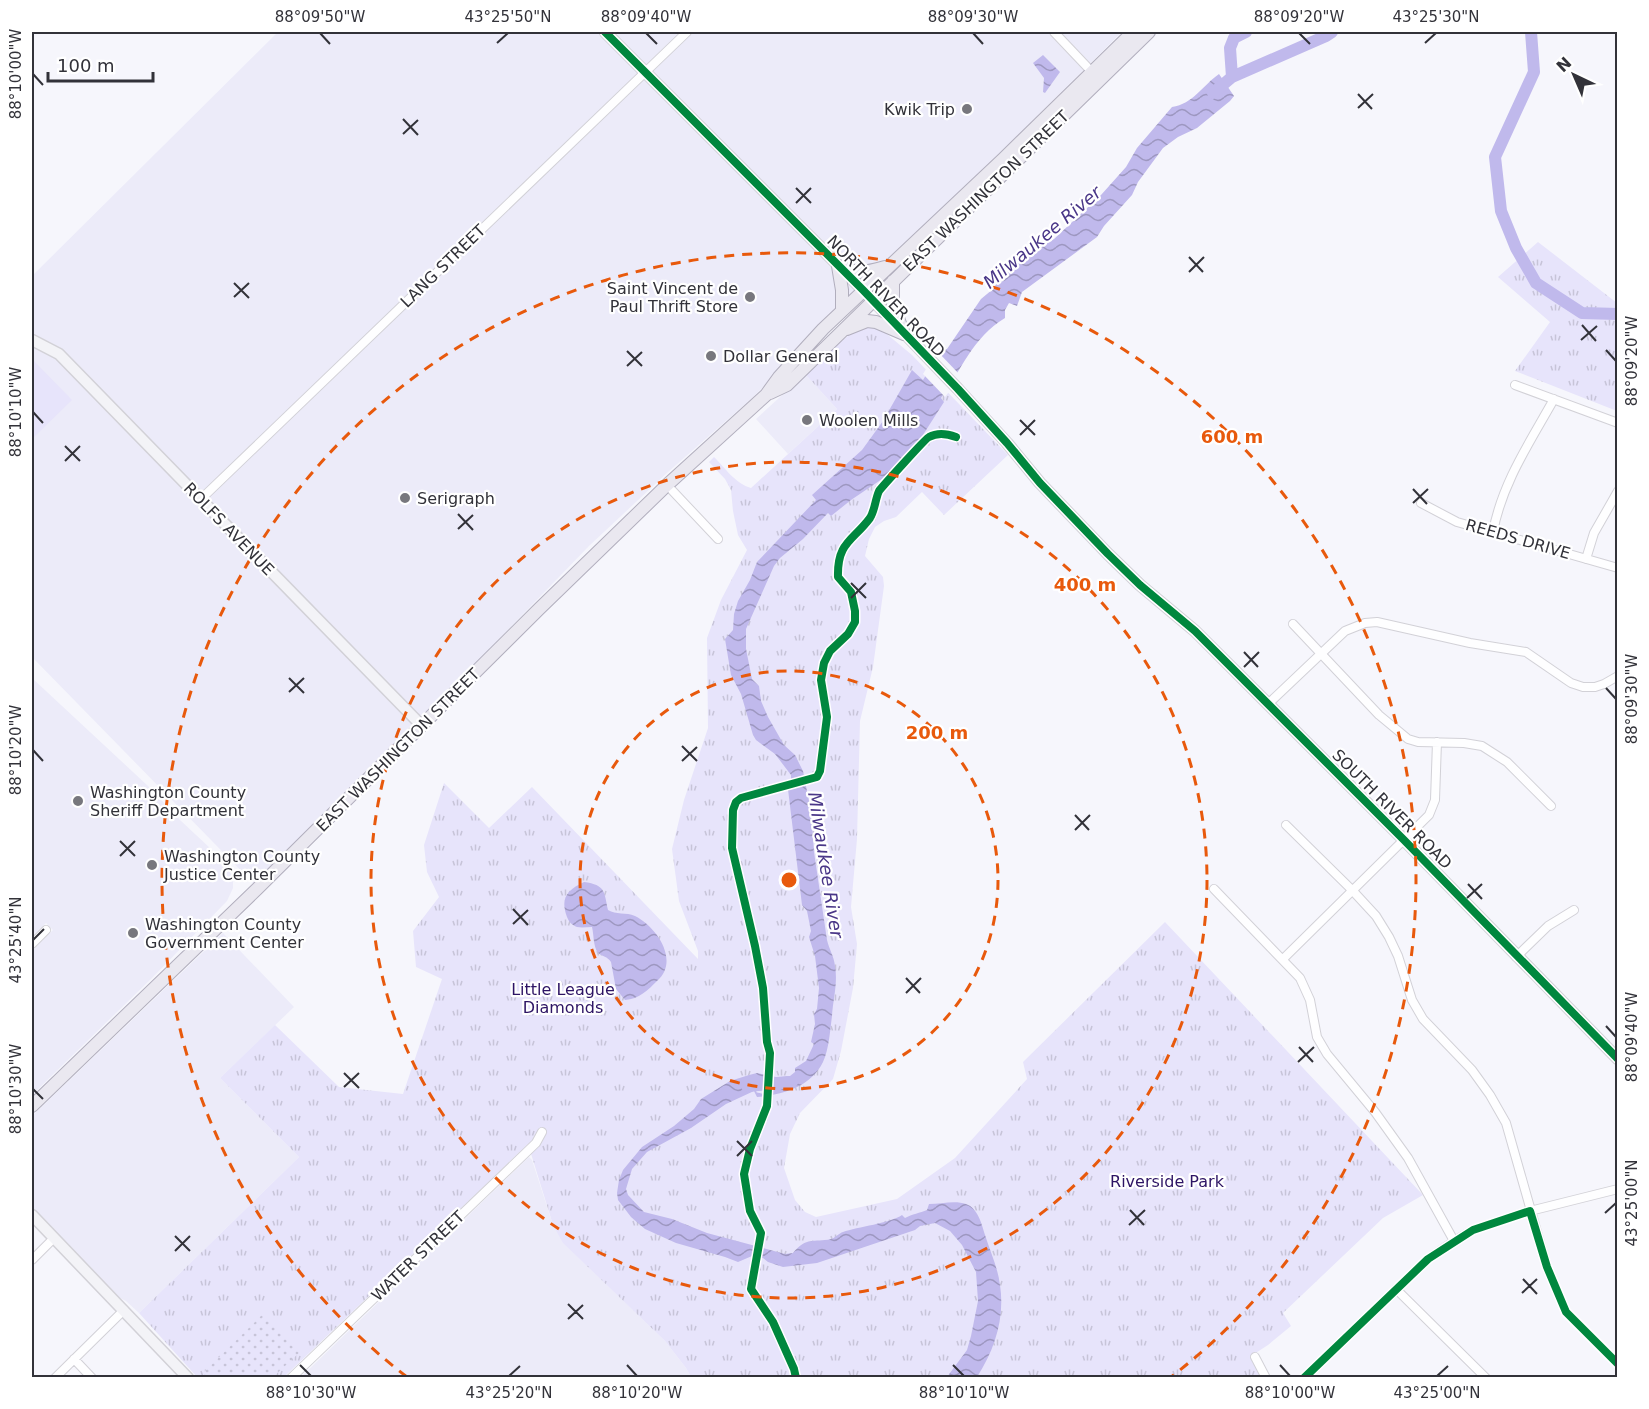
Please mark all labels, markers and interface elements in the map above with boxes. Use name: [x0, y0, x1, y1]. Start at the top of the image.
text: 88°09'50"W: [275, 8, 365, 26]
text: 43°25'50"N: [464, 8, 552, 26]
text: 88°09'40"W: [601, 8, 691, 26]
text: 88°09'30"W: [928, 8, 1018, 26]
text: 88°09'20"W: [1254, 8, 1344, 26]
text: 43°25'30"N: [1392, 8, 1480, 26]
text: 88°10'00"W: [7, 29, 25, 119]
scale bar: [48, 45, 153, 83]
north arrow: [1544, 45, 1604, 105]
text: N: [1553, 53, 1575, 76]
text: 100 m: [57, 55, 115, 76]
place label: Kwik Trip: [884, 100, 955, 119]
marker: Kwik Trip: [960, 102, 974, 116]
street label: EAST WASHINGTON STREET: [899, 107, 1073, 275]
water label: Milwaukee River: [979, 180, 1107, 292]
street label: LANG STREET: [397, 221, 490, 311]
street label: NORTH RIVER ROAD: [823, 231, 949, 361]
place label: Saint Vincent de Paul Thrift Store: [607, 279, 738, 316]
marker: Saint Vincent de Paul Thrift Store: [743, 290, 757, 304]
text: 88°09'20"W: [1623, 316, 1641, 406]
place label: Dollar General: [723, 347, 839, 366]
marker: Dollar General: [704, 349, 718, 363]
text: 88°10'10"W: [7, 367, 25, 457]
place label: Woolen Mills: [819, 411, 918, 430]
marker: Woolen Mills: [800, 413, 814, 427]
text: 600 m: [1201, 426, 1263, 447]
street label: ROLFS AVENUE: [180, 479, 278, 579]
place label: Serigraph: [417, 489, 495, 508]
marker: Serigraph: [398, 491, 412, 505]
street label: REEDS DRIVE: [1463, 515, 1573, 563]
text: 400 m: [1054, 574, 1116, 595]
text: 88°09'30"W: [1623, 654, 1641, 744]
street label: EAST WASHINGTON STREET: [312, 664, 484, 836]
text: 88°10'20"W: [7, 705, 25, 795]
text: 200 m: [906, 722, 968, 743]
street label: SOUTH RIVER ROAD: [1328, 745, 1456, 873]
place label: Washington County Sheriff Department: [90, 783, 246, 820]
water label: Milwaukee River: [804, 790, 848, 941]
marker: Washington County Sheriff Department: [71, 794, 85, 808]
place label: Washington County Justice Center: [163, 847, 320, 884]
marker: Washington County Justice Center: [145, 858, 159, 872]
centre of rings: [779, 870, 799, 890]
text: 43°25'40"N: [7, 896, 25, 984]
place label: Washington County Government Center: [145, 915, 304, 952]
marker: Washington County Government Center: [126, 926, 140, 940]
park label: Little League Diamonds: [511, 980, 615, 1017]
text: 88°09'40"W: [1623, 992, 1641, 1082]
text: 88°10'30"W: [7, 1044, 25, 1134]
text: 43°25'00"N: [1623, 1159, 1641, 1247]
park label: Riverside Park: [1110, 1172, 1225, 1191]
street label: WATER STREET: [368, 1207, 469, 1305]
text: 88°10'30"W: [266, 1384, 356, 1402]
text: 43°25'20"N: [465, 1384, 553, 1402]
text: 88°10'20"W: [592, 1384, 682, 1402]
text: 88°10'10"W: [919, 1384, 1009, 1402]
text: 88°10'00"W: [1245, 1384, 1335, 1402]
text: 43°25'00"N: [1393, 1384, 1481, 1402]

